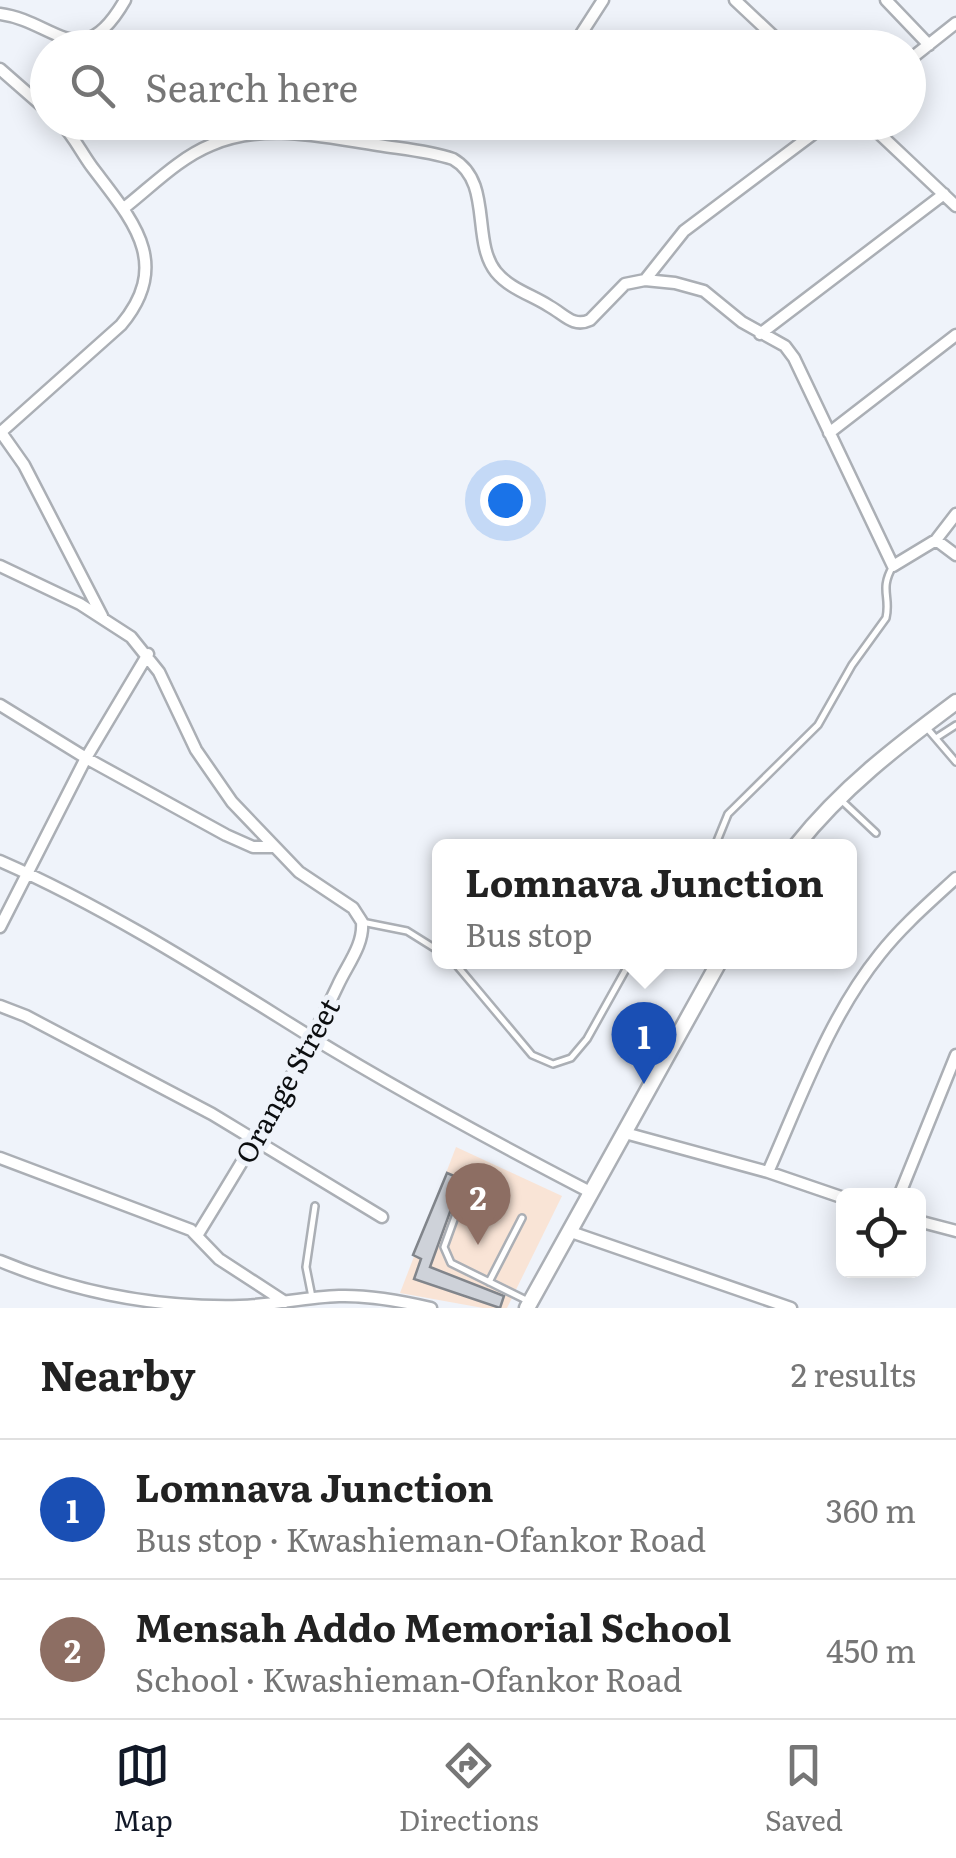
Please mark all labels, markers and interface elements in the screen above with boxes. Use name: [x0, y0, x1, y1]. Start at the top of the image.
search box: [30, 30, 926, 140]
text: Search here: [145, 57, 358, 114]
icon: search: [65, 58, 120, 113]
your location: [480, 475, 531, 526]
popup: [432, 839, 857, 969]
text: Lomnava Junction: [465, 852, 824, 909]
text: Bus stop: [465, 909, 592, 957]
street label: Orange Street: [223, 989, 349, 1170]
pin: 1: [612, 1002, 676, 1084]
pin: 2: [446, 1162, 510, 1245]
map controls: [836, 1188, 926, 1278]
button: locate: [836, 1188, 926, 1278]
text: Nearby: [40, 1342, 196, 1404]
text: 2 results: [791, 1349, 916, 1397]
text: Lomnava Junction: [135, 1457, 494, 1514]
text: 1: [66, 1485, 79, 1533]
text: 360 m: [826, 1485, 916, 1533]
text: Bus stop · Kwashieman-Ofankor Road: [135, 1514, 706, 1562]
text: Mensah Addo Memorial School: [135, 1597, 732, 1654]
text: 2: [64, 1625, 81, 1673]
text: 450 m: [826, 1625, 916, 1673]
text: School · Kwashieman-Ofankor Road: [135, 1654, 682, 1702]
tab: Map: [113, 1738, 173, 1840]
tab: Directions: [399, 1738, 539, 1840]
tab: Saved: [765, 1738, 843, 1840]

